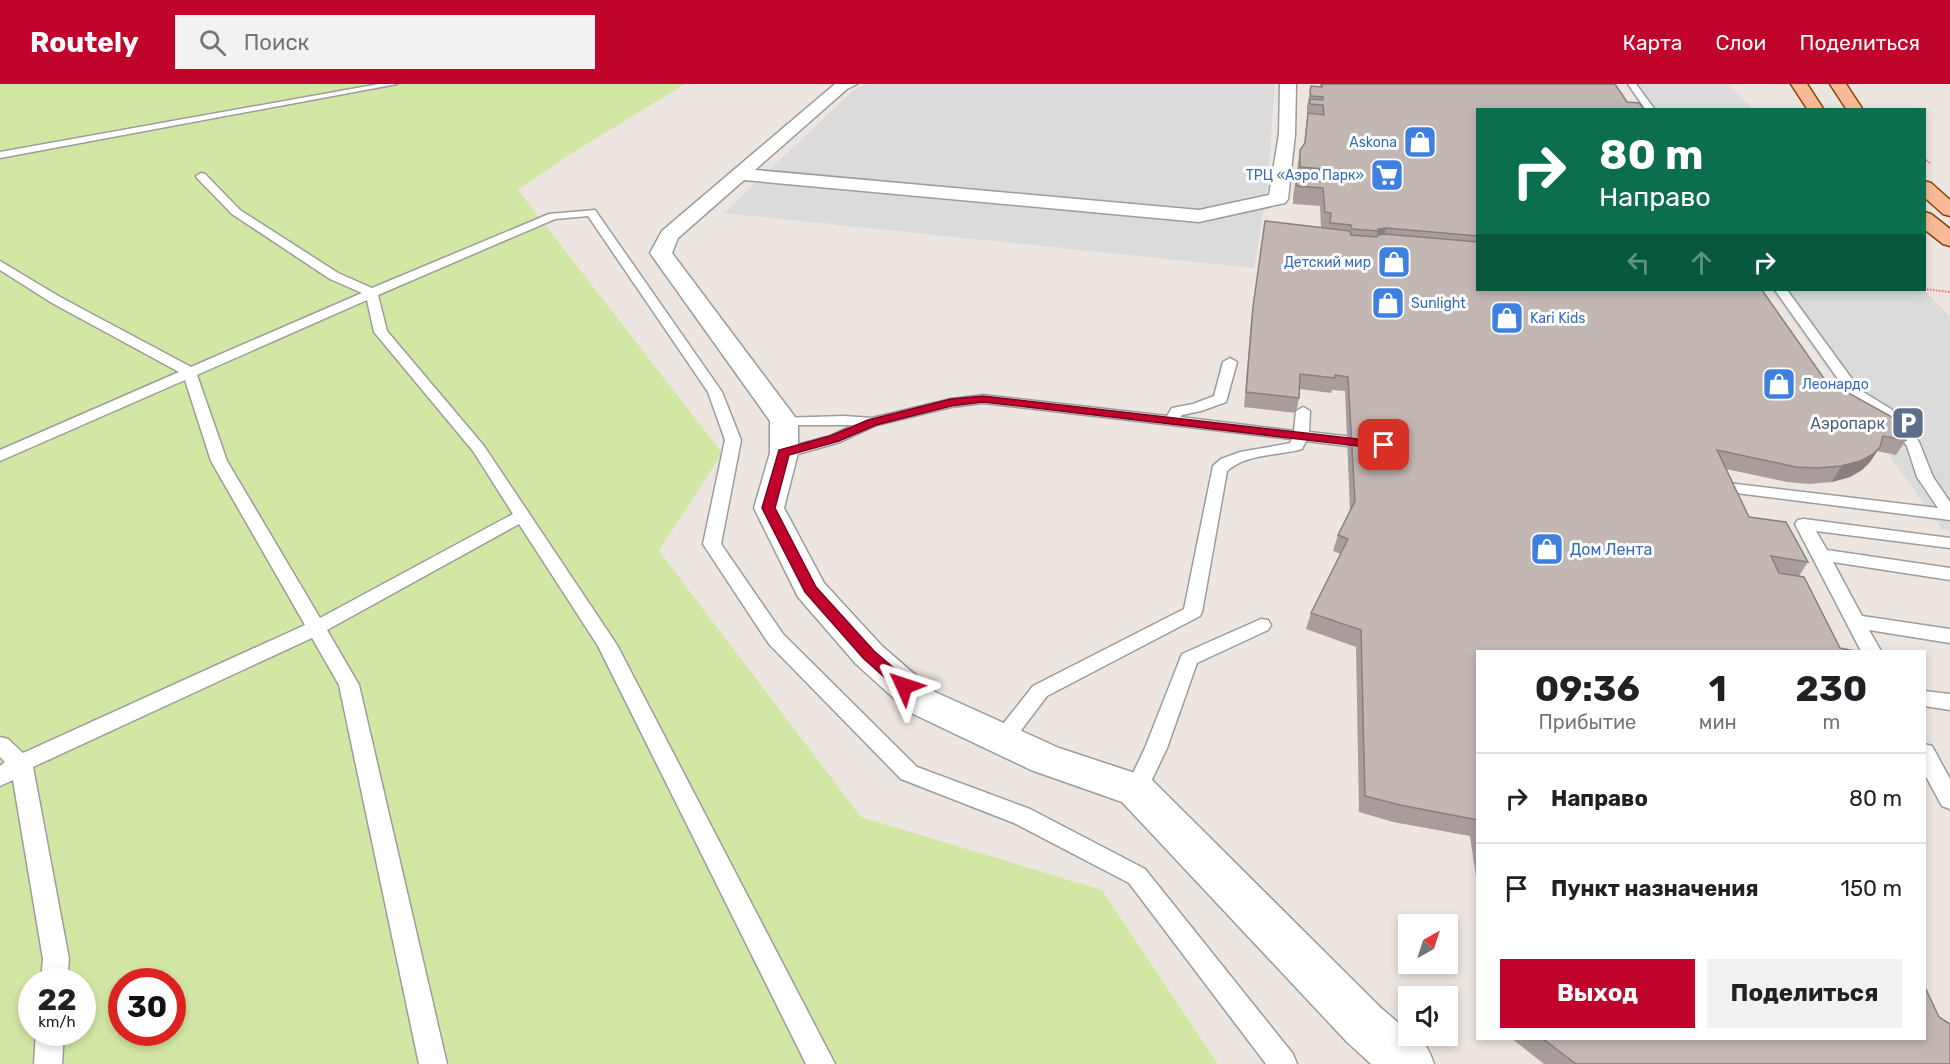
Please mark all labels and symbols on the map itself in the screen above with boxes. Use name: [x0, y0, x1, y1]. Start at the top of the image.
shop icon: Askona: [1402, 124, 1438, 160]
place label: Askona: [1349, 134, 1397, 151]
supermarket icon: ТРЦ «Аэро Парк»: [1369, 157, 1405, 193]
place label: ТРЦ «Аэро Парк»: [1246, 167, 1364, 184]
shop icon: Детский мир: [1376, 244, 1412, 280]
place label: Детский мир: [1284, 254, 1371, 271]
shop icon: Sunlight: [1370, 285, 1406, 321]
place label: Sunlight: [1411, 295, 1466, 312]
shop icon: Kari Kids: [1489, 300, 1525, 336]
place label: Kari Kids: [1530, 310, 1585, 327]
shop icon: Леонардо: [1761, 366, 1797, 402]
place label: Леонардо: [1802, 376, 1869, 393]
parking icon: Аэропарк: [1890, 405, 1926, 441]
place label: Аэропарк: [1810, 414, 1885, 433]
pin: [1358, 419, 1409, 470]
shop icon: Дом Лента: [1529, 531, 1565, 567]
place label: Дом Лента: [1570, 540, 1652, 559]
position arrow: [872, 654, 936, 718]
north arrow: [1398, 914, 1458, 974]
speed limit sign: 30: [108, 968, 186, 1046]

